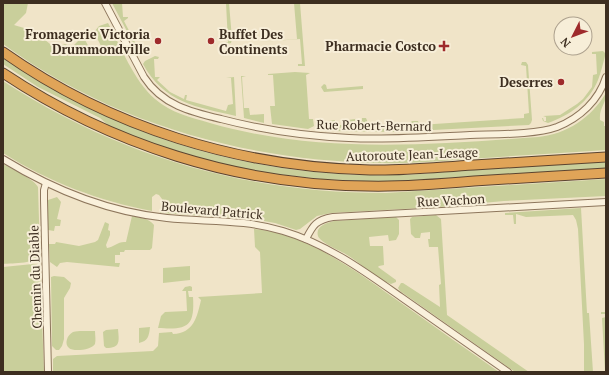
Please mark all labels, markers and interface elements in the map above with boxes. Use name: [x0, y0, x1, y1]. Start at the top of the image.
north arrow: [553, 16, 593, 56]
place label: Fromagerie Victoria Drummondville: [25, 25, 151, 58]
place label: Buffet Des Continents: [219, 25, 288, 58]
text: N: [557, 34, 574, 50]
marker: Fromagerie Victoria Drummondville: [153, 36, 163, 46]
marker: Buffet Des Continents: [206, 36, 216, 46]
place label: Pharmacie Costco: [325, 37, 436, 55]
marker: Pharmacie Costco: [439, 41, 449, 51]
place label: Deserres: [500, 73, 553, 91]
marker: Deserres: [556, 77, 566, 87]
street label: Rue Robert-Bernard: [316, 115, 432, 135]
street label: Autoroute Jean-Lesage: [345, 143, 479, 165]
street label: Rue Vachon: [417, 189, 486, 211]
street label: Boulevard Patrick: [160, 197, 264, 223]
street label: Chemin du Diable: [24, 225, 46, 329]

